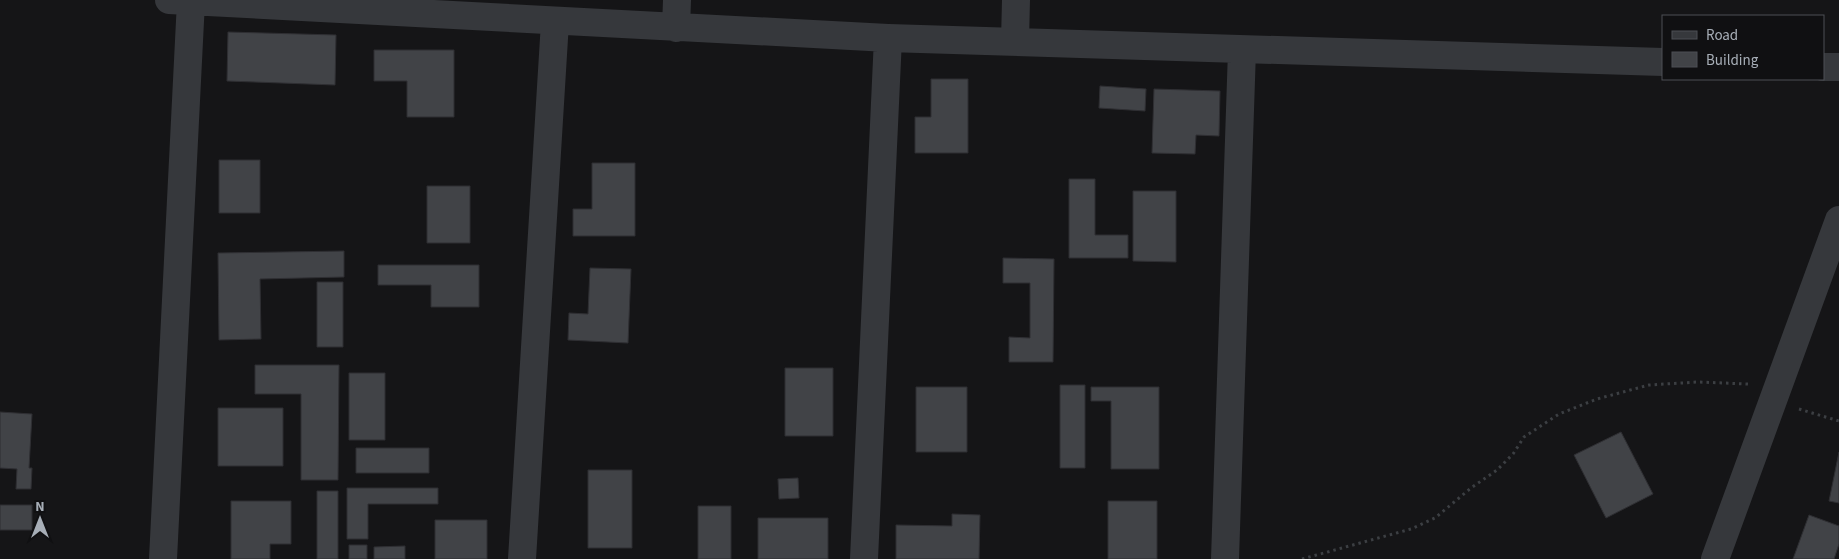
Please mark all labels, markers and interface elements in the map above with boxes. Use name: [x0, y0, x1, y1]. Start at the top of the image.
legend: [1662, 15, 1824, 80]
text: Road: [1706, 25, 1738, 46]
text: Building: [1706, 50, 1759, 71]
north arrow: [15, 494, 65, 544]
text: N: [35, 497, 45, 517]

